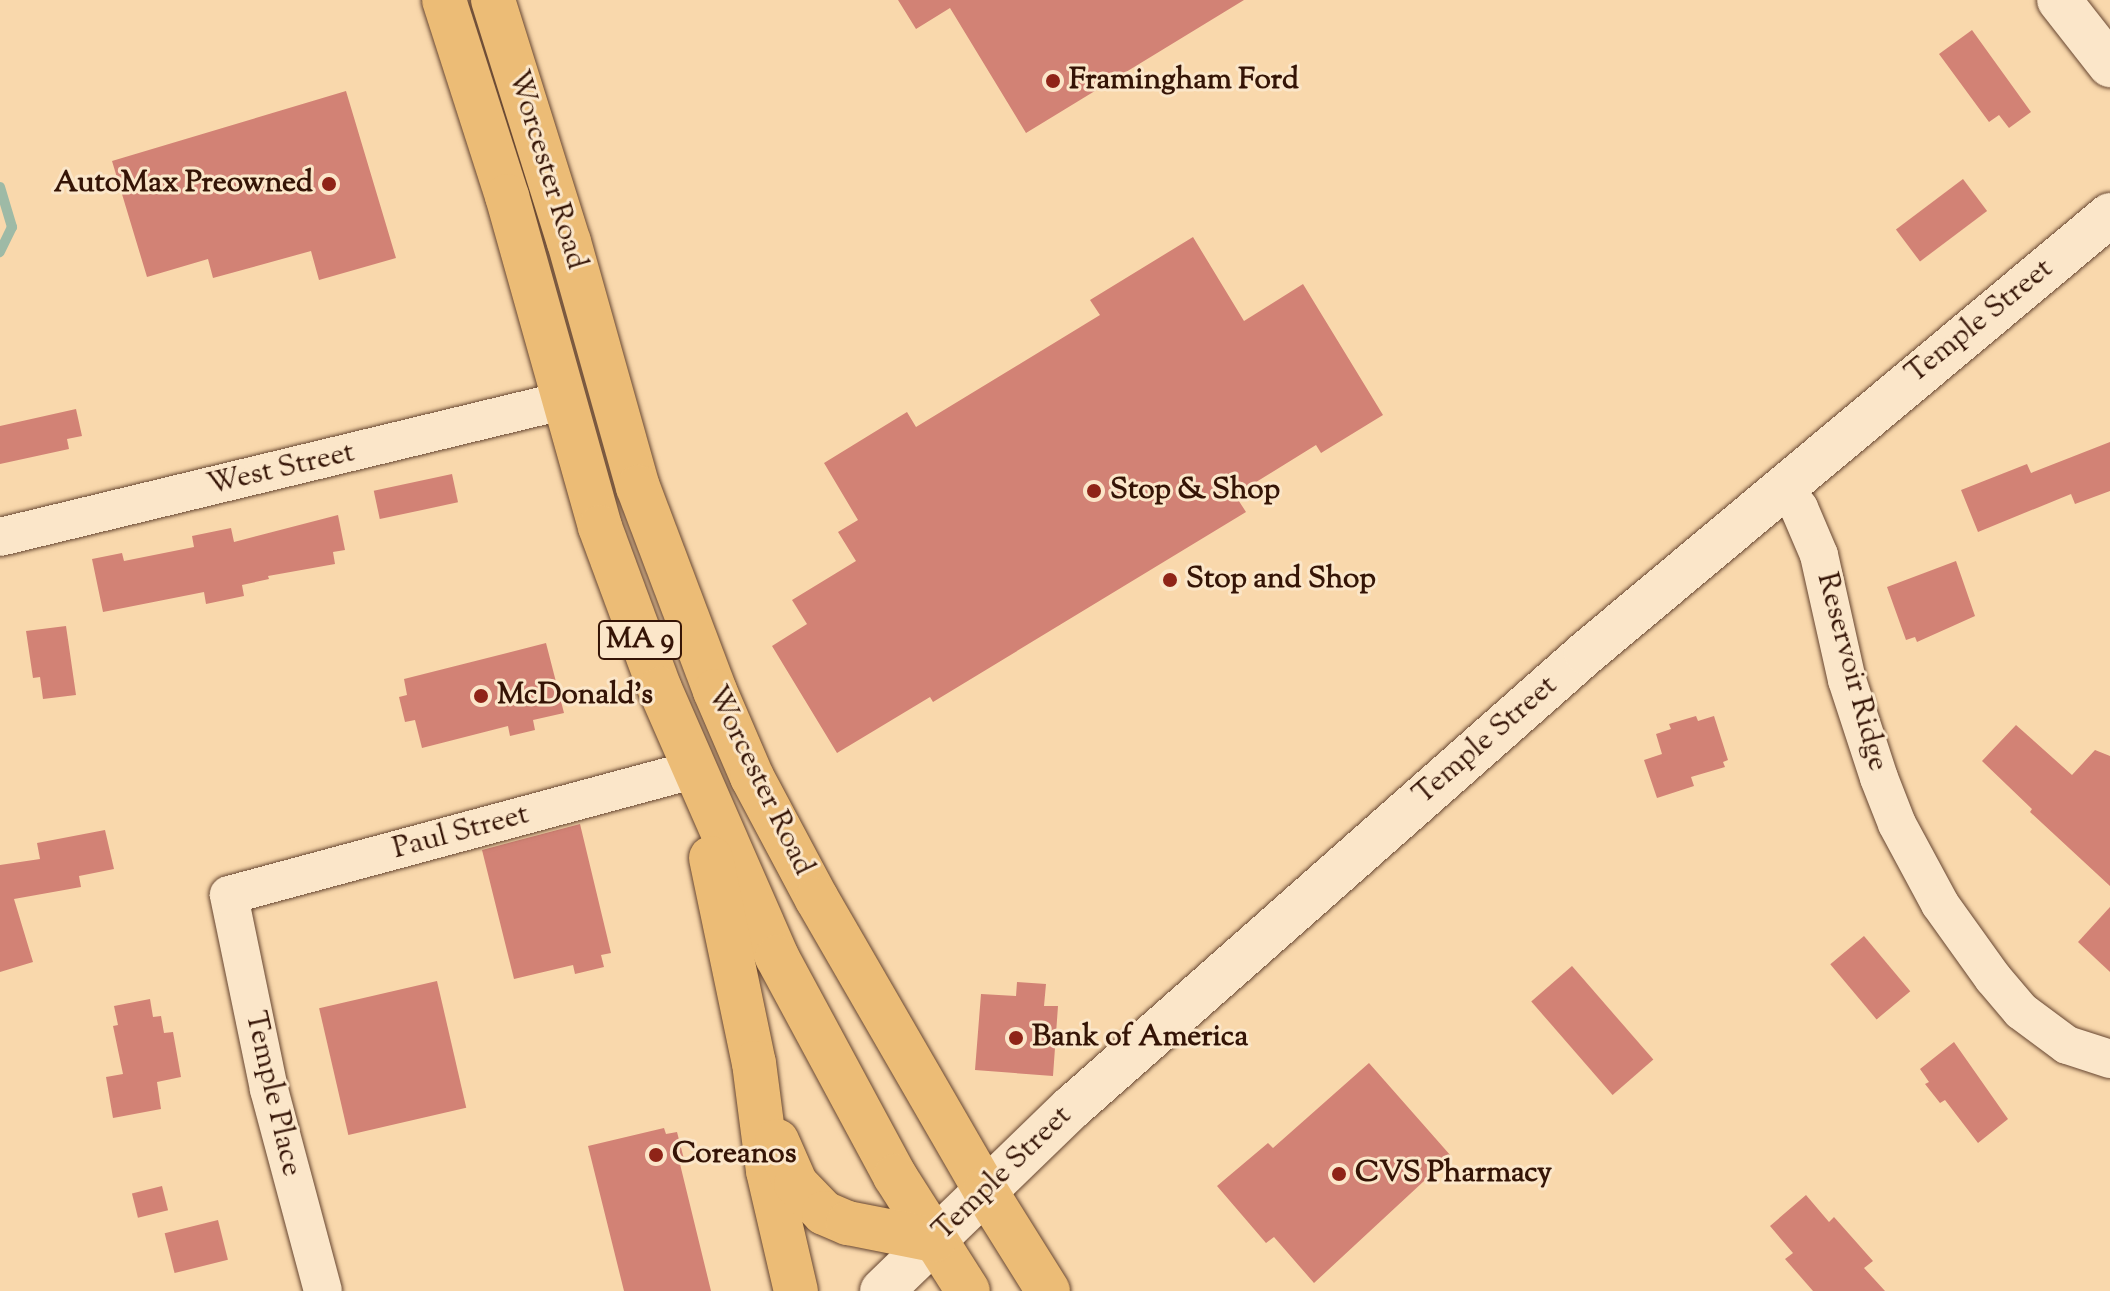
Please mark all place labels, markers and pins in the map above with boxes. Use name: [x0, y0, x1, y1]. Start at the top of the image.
place label: Framingham Ford: [1069, 63, 1299, 99]
marker: Framingham Ford: [1044, 72, 1062, 90]
place label: AutoMax Preowned: [54, 166, 313, 202]
marker: AutoMax Preowned: [320, 175, 338, 193]
place label: Stop & Shop: [1110, 473, 1280, 509]
marker: Stop & Shop: [1085, 482, 1103, 500]
place label: Stop and Shop: [1186, 562, 1376, 598]
marker: Stop and Shop: [1161, 571, 1179, 589]
place label: McDonald's: [497, 678, 653, 714]
marker: McDonald's: [472, 687, 490, 705]
place label: Bank of America: [1032, 1020, 1248, 1056]
marker: Bank of America: [1007, 1029, 1025, 1047]
place label: Coreanos: [672, 1137, 796, 1173]
marker: Coreanos: [647, 1146, 665, 1164]
place label: CVS Pharmacy: [1355, 1156, 1552, 1192]
marker: CVS Pharmacy: [1330, 1165, 1348, 1183]

